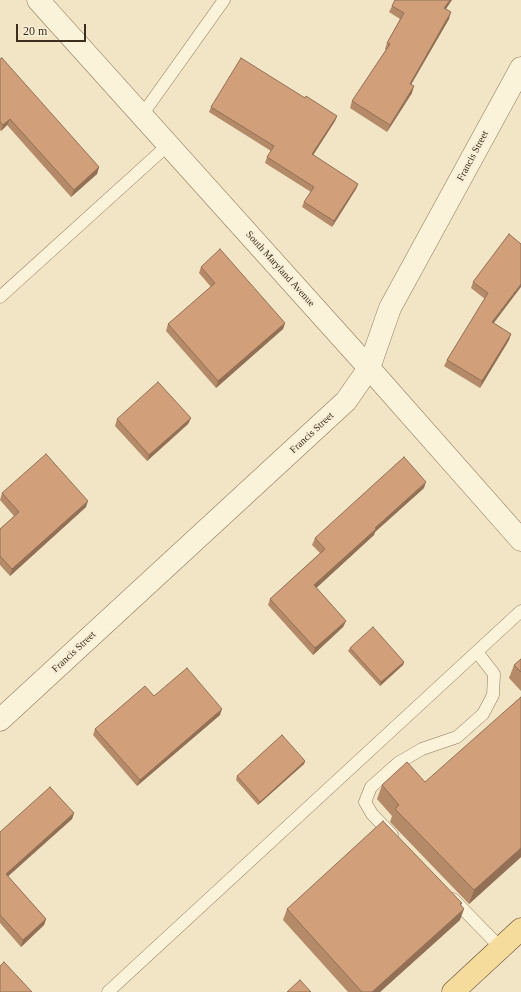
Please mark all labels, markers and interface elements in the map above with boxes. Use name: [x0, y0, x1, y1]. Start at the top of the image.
scale bar: [18, 16, 88, 42]
text: 20 m: [23, 24, 47, 38]
street label: Francis Street: [455, 129, 491, 183]
street label: South Maryland Avenue: [243, 229, 317, 309]
street label: Francis Street: [288, 410, 336, 456]
street label: Francis Street: [50, 629, 98, 675]

